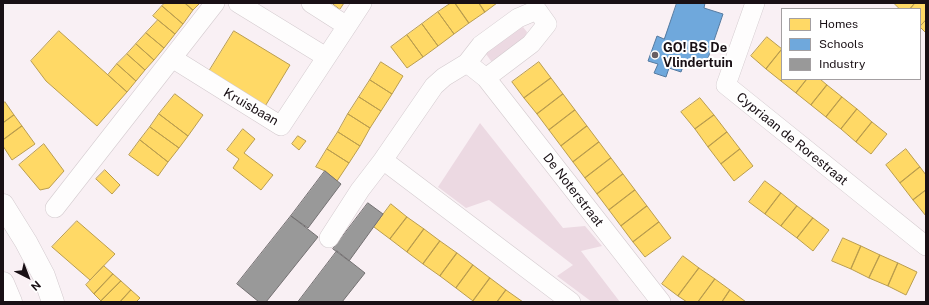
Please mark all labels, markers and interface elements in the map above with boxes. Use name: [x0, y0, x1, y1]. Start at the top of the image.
legend: [781, 8, 921, 80]
text: Homes: [819, 17, 858, 31]
text: Schools: [819, 37, 864, 51]
place label: GO! BS De Vlindertuin: [663, 40, 733, 71]
marker: GO! BS De Vlindertuin: [650, 50, 660, 60]
text: Industry: [819, 57, 865, 71]
street label: Kruisbaan: [221, 85, 281, 129]
street label: Cypriaan de Rorestraat: [733, 89, 851, 189]
street label: De Noterstraat: [539, 150, 607, 230]
north arrow: [8, 257, 48, 297]
text: N: [29, 279, 43, 293]

